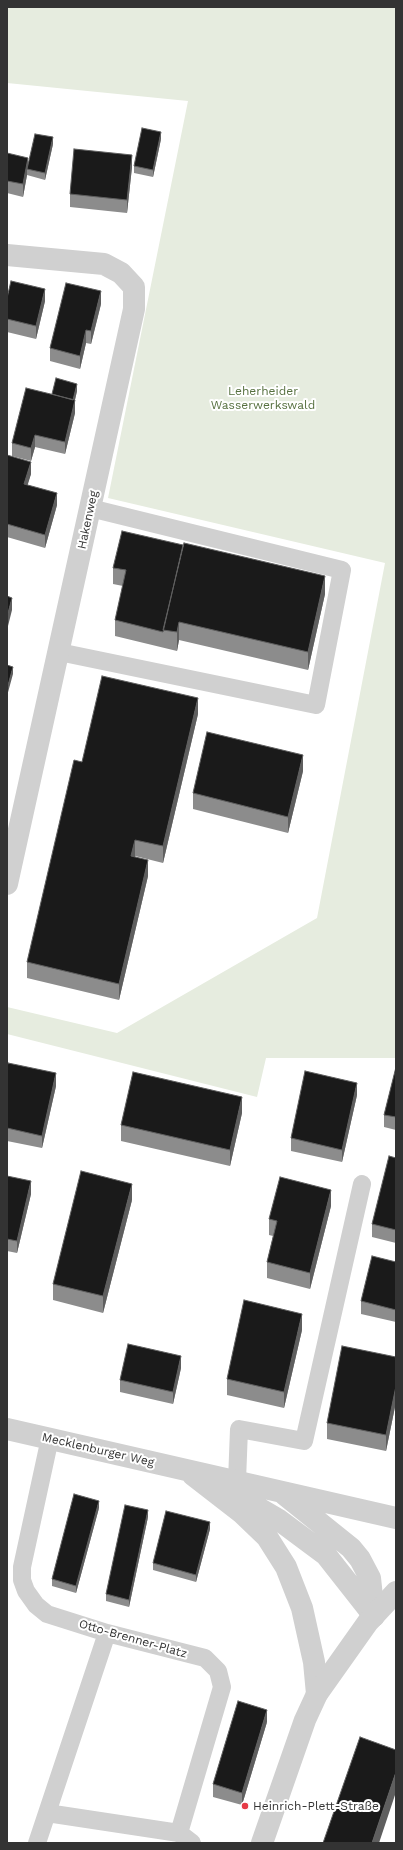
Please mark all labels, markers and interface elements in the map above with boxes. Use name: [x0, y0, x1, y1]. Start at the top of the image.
park label: Leherheider Wasserwerkswald: [211, 384, 315, 412]
street label: Hakenweg: [75, 489, 101, 551]
street label: Mecklenburger Weg: [40, 1430, 156, 1470]
street label: Otto-Brenner-Platz: [77, 1617, 189, 1661]
place label: Heinrich-Plett-Straße: [253, 1799, 379, 1813]
marker: Heinrich-Plett-Straße: [240, 1801, 250, 1811]

